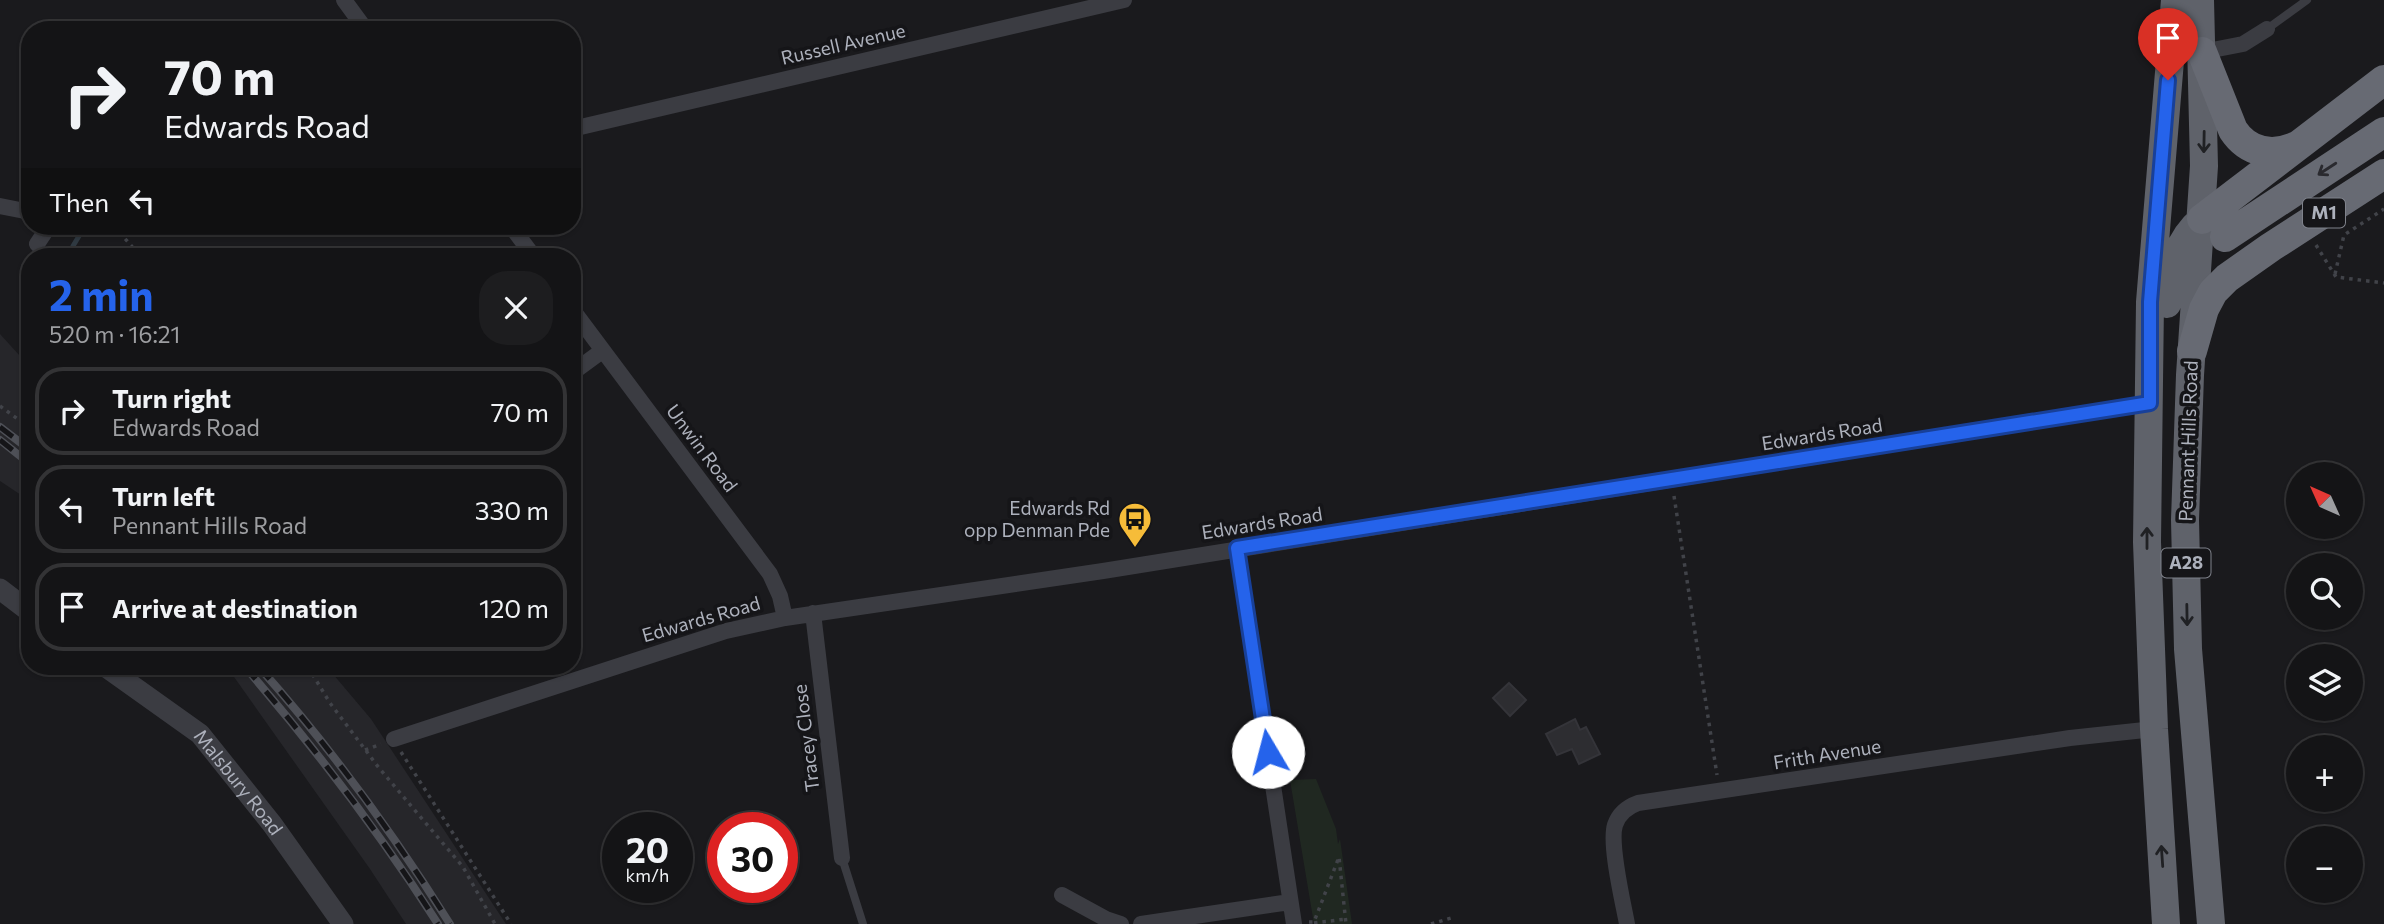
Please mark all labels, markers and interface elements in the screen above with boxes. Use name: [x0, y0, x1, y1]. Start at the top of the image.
pin: [2138, 8, 2198, 80]
street label: Russell Avenue: [778, 18, 907, 69]
icon: arrive: [2149, 19, 2187, 57]
text: 70 m: [164, 45, 275, 105]
icon: right: [49, 49, 140, 140]
text: Edwards Road: [164, 105, 370, 145]
one-way arrow: [2197, 130, 2211, 153]
one-way arrow: [2318, 162, 2337, 177]
icon: left: [123, 182, 161, 220]
text: Then: [49, 186, 109, 217]
road number: M1: [2303, 198, 2345, 228]
text: 2 min: [49, 268, 154, 320]
button: close: [479, 271, 553, 345]
text: 520 m · 16:21: [49, 320, 180, 348]
street label: Pennant Hills Road: [2173, 360, 2202, 522]
text: Turn right: [112, 382, 231, 413]
icon: right: [53, 392, 91, 430]
text: 70 m: [491, 396, 549, 427]
street label: Unwin Road: [662, 399, 743, 496]
text: Edwards Road: [112, 413, 260, 441]
street label: Edwards Road: [1760, 413, 1884, 454]
north arrow: [2286, 462, 2362, 539]
map controls: [2286, 462, 2363, 903]
text: Turn left: [112, 480, 215, 511]
icon: left: [53, 490, 91, 528]
text: 330 m: [475, 494, 549, 525]
place label: Edwards Rd opp Denman Pde: [964, 496, 1110, 541]
bus stop icon: Edwards Rd opp Denman Pde: [1116, 500, 1154, 549]
street label: Edwards Road: [1200, 502, 1324, 543]
text: Pennant Hills Road: [112, 511, 307, 539]
one-way arrow: [2140, 527, 2154, 550]
road number: A28: [2162, 548, 2210, 578]
button: search: [2286, 553, 2363, 630]
icon: arrive: [53, 588, 91, 626]
street label: Edwards Road: [639, 591, 763, 646]
text: Arrive at destination: [112, 592, 358, 623]
text: 120 m: [479, 592, 549, 623]
one-way arrow: [2180, 604, 2194, 627]
button: layers: [2286, 644, 2363, 721]
street label: Tracey Close: [787, 683, 824, 793]
position arrow: [1231, 715, 1305, 789]
street label: Malsbury Road: [190, 724, 288, 839]
street label: Frith Avenue: [1771, 734, 1882, 773]
button: +: [2286, 735, 2363, 812]
speed limit sign: 30: [707, 812, 798, 903]
button: −: [2286, 826, 2363, 903]
text: 20: [626, 827, 669, 870]
one-way arrow: [2155, 845, 2168, 868]
text: km/h: [626, 864, 669, 886]

